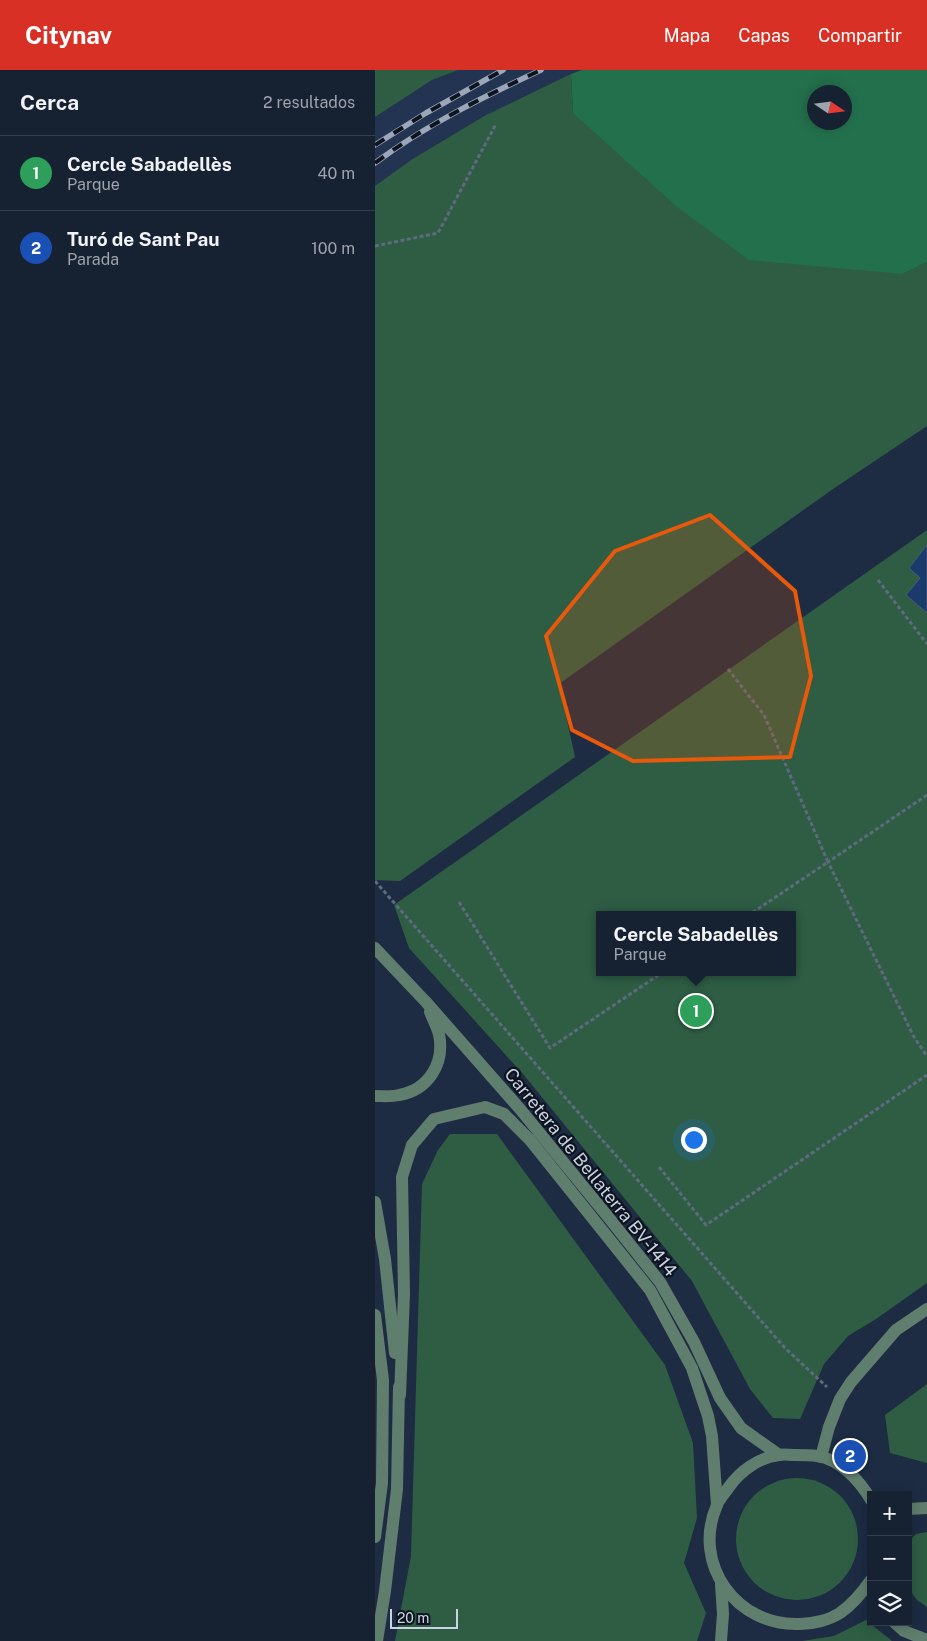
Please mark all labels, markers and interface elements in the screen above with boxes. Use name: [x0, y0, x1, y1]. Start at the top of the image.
text: Citynav: [25, 21, 112, 49]
text: Mapa: [664, 25, 710, 46]
text: Capas: [738, 25, 790, 46]
text: Compartir: [818, 25, 902, 46]
north arrow: [807, 85, 852, 130]
text: Cerca: [20, 90, 79, 115]
text: 2 resultados: [263, 93, 355, 112]
text: Cercle Sabadellès: [67, 153, 232, 175]
text: 1: [33, 164, 39, 183]
text: 40 m: [317, 164, 355, 183]
text: Parque: [67, 175, 120, 194]
text: Turó de Sant Pau: [67, 228, 220, 250]
text: 2: [31, 239, 41, 258]
text: 100 m: [311, 239, 355, 258]
text: Parada: [67, 250, 119, 269]
popup: [596, 911, 796, 976]
text: Cercle Sabadellès: [614, 923, 778, 945]
text: Parque: [614, 945, 667, 964]
pin: 1: [680, 992, 712, 1030]
street label: Carretera de Bellaterra BV-1414: [500, 1064, 682, 1280]
your location: [681, 1127, 707, 1153]
pin: 2: [834, 1437, 866, 1475]
map controls: [867, 1491, 912, 1626]
button: +: [867, 1491, 912, 1536]
button: −: [867, 1536, 912, 1581]
button: layers: [867, 1581, 912, 1626]
scale bar: [390, 1606, 457, 1629]
text: 20 m: [397, 1610, 429, 1626]

